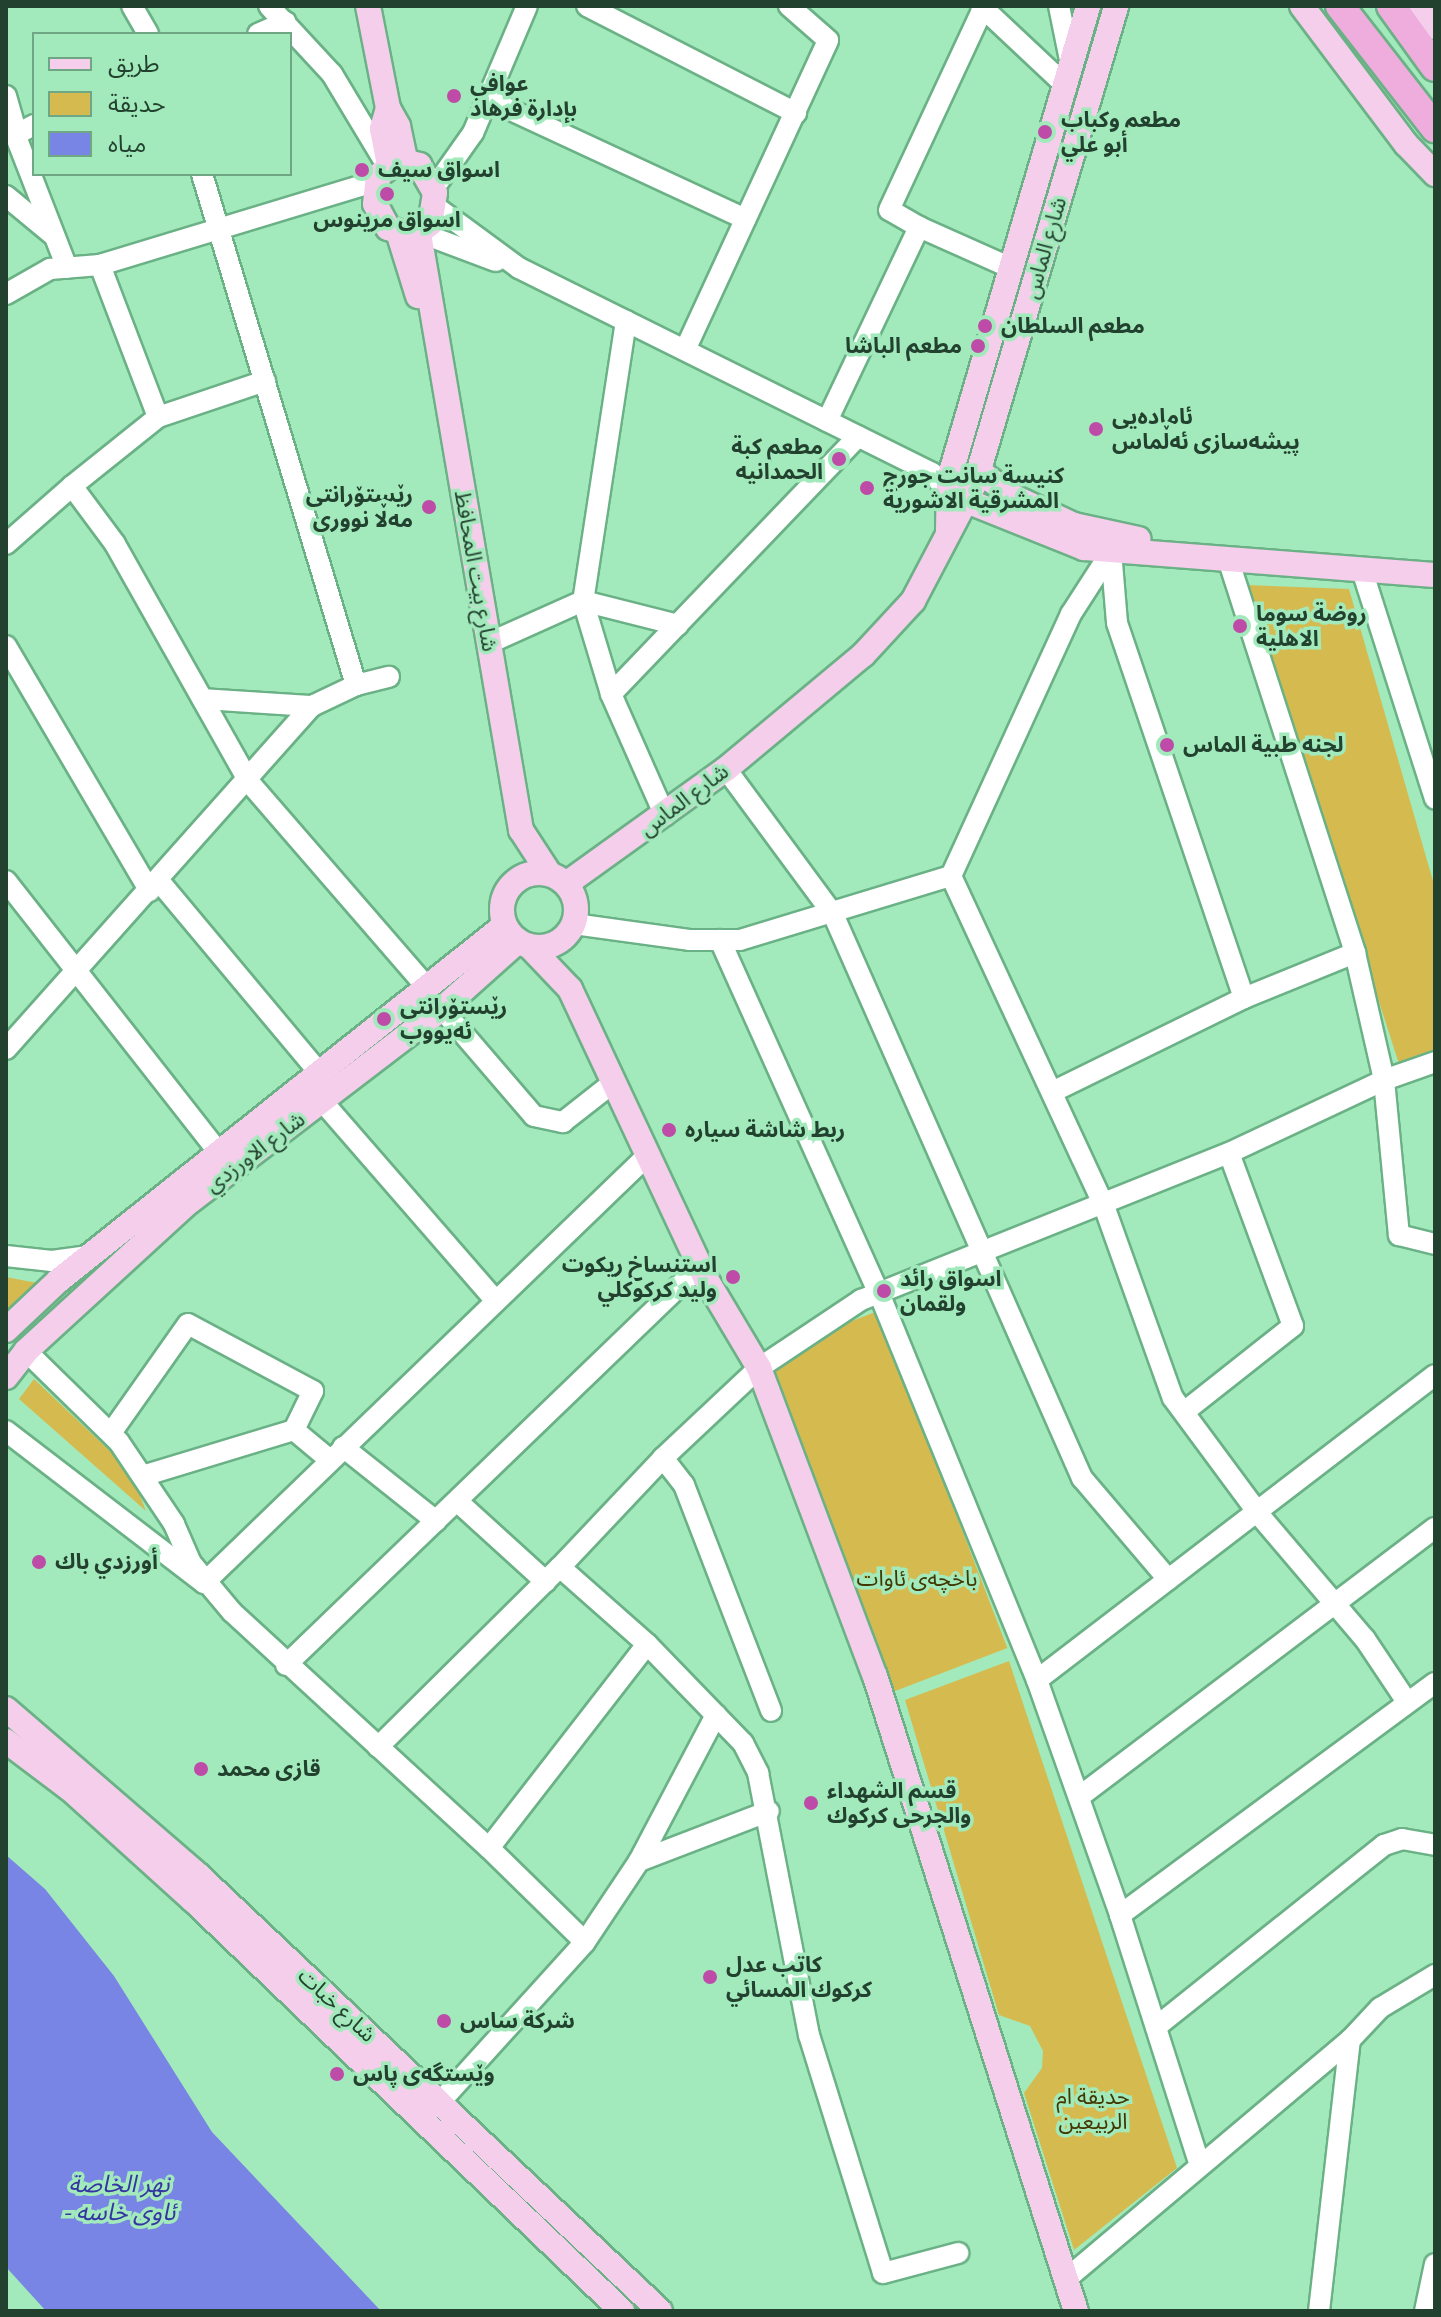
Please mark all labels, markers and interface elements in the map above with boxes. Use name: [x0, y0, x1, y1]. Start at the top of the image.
legend: [32, 32, 292, 176]
text: طريق: [108, 45, 160, 81]
place label: عوافي بإدارة فرهاد: [470, 70, 577, 122]
text: حديقة: [108, 85, 166, 121]
marker: عوافي بإدارة فرهاد: [445, 87, 463, 105]
place label: مطعم وكباب أبو علي: [1061, 106, 1181, 158]
marker: مطعم وكباب أبو علي: [1036, 123, 1054, 141]
text: مياه: [108, 125, 146, 161]
place label: اسواق سيف: [378, 157, 500, 183]
marker: اسواق سيف: [353, 161, 371, 179]
marker: اسواق مرينوس: [378, 185, 396, 203]
street label: شارع الماس: [1018, 194, 1072, 302]
place label: اسواق مرينوس: [313, 207, 461, 233]
place label: مطعم السلطان: [1001, 313, 1145, 339]
marker: مطعم السلطان: [976, 317, 994, 335]
place label: مطعم الباشا: [845, 333, 962, 359]
marker: مطعم الباشا: [969, 337, 987, 355]
place label: ئامادەیی پیشەسازی ئەڵماس: [1112, 403, 1300, 454]
marker: ئامادەیی پیشەسازی ئەڵماس: [1087, 420, 1105, 438]
place label: مطعم كبة الحمدانيه: [731, 433, 823, 484]
marker: مطعم كبة الحمدانيه: [830, 450, 848, 468]
place label: كنيسة سانت جورج المشرقية الاشورية: [883, 462, 1064, 514]
marker: كنيسة سانت جورج المشرقية الاشورية: [858, 479, 876, 497]
place label: رێستۆرانتی مەڵا نووری: [306, 481, 413, 532]
street label: شارع بيت المحافظ: [449, 488, 503, 654]
marker: رێستۆرانتی مەڵا نووری: [420, 498, 438, 516]
place label: روضة سوما الاهلية: [1256, 600, 1367, 652]
marker: روضة سوما الاهلية: [1231, 617, 1249, 635]
place label: لجنه طبية الماس: [1183, 732, 1344, 758]
marker: لجنه طبية الماس: [1158, 736, 1176, 754]
street label: شارع الماس: [634, 758, 734, 842]
place label: رێستۆرانتی ئەیووب: [400, 993, 507, 1044]
marker: رێستۆرانتی ئەیووب: [375, 1010, 393, 1028]
street label: شارع الاورزدي: [200, 1106, 310, 1198]
place label: ربط شاشة سياره: [685, 1117, 845, 1143]
marker: ربط شاشة سياره: [660, 1121, 678, 1139]
place label: استنساخ ريكوت وليد كركوكلي: [562, 1251, 717, 1302]
place label: اسواق رائد ولقمان: [900, 1265, 1002, 1316]
marker: استنساخ ريكوت وليد كركوكلي: [724, 1268, 742, 1286]
marker: اسواق رائد ولقمان: [875, 1282, 893, 1300]
place label: أورزدي باك: [55, 1549, 158, 1575]
marker: أورزدي باك: [30, 1553, 48, 1571]
park label: باخچەی ئاوات: [857, 1566, 977, 1592]
place label: قازی محمد: [217, 1756, 320, 1782]
marker: قازی محمد: [192, 1760, 210, 1778]
place label: قسم الشهداء والجرحى كركوك: [827, 1777, 971, 1828]
marker: قسم الشهداء والجرحى كركوك: [802, 1794, 820, 1812]
place label: كاتب عدل كركوك المسائي: [726, 1951, 872, 2002]
street label: شارع خبات: [293, 1962, 381, 2048]
marker: كاتب عدل كركوك المسائي: [701, 1968, 719, 1986]
place label: شركة ساس: [460, 2008, 575, 2034]
marker: شركة ساس: [435, 2012, 453, 2030]
place label: وێستگەی پاس: [353, 2061, 495, 2087]
marker: وێستگەی پاس: [328, 2065, 346, 2083]
park label: حديقة ام الربيعين: [1056, 2083, 1130, 2134]
water label: نهر الخاصة - ئاوی خاسە: [63, 2170, 175, 2226]

